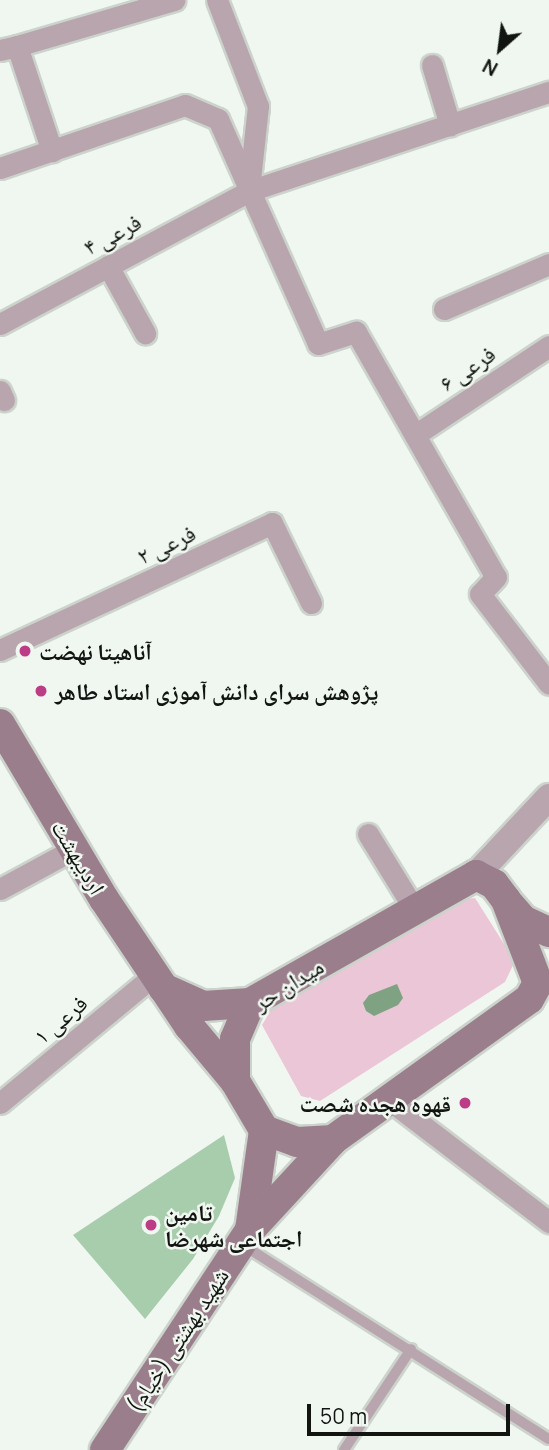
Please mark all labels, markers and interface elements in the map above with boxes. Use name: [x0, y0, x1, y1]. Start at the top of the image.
north arrow: [465, 14, 535, 84]
text: N: [478, 53, 502, 82]
street label: فرعی ۴: [78, 207, 146, 261]
street label: فرعی ۶: [434, 339, 500, 397]
street label: فرعی ۲: [132, 519, 200, 569]
place label: آناهیتا نهضت: [39, 637, 152, 665]
marker: آناهیتا نهضت: [17, 643, 33, 659]
place label: پژوهش سرای دانش آموزی استاد طاهر: [55, 677, 378, 705]
marker: پژوهش سرای دانش آموزی استاد طاهر: [33, 683, 49, 699]
street label: اردیبهشت: [46, 815, 112, 899]
street label: میدان حر: [248, 952, 328, 1016]
street label: فرعی ۱: [28, 989, 92, 1049]
place label: قهوه هجده شصت: [300, 1089, 451, 1117]
marker: قهوه هجده شصت: [457, 1095, 473, 1111]
place label: تامین اجتماعی شهرضا: [165, 1198, 302, 1252]
marker: تامین اجتماعی شهرضا: [143, 1217, 159, 1233]
street label: شهید بهشتی (خیام): [120, 1263, 234, 1417]
scale bar: [311, 1390, 514, 1434]
text: 50 m: [320, 1402, 367, 1430]

